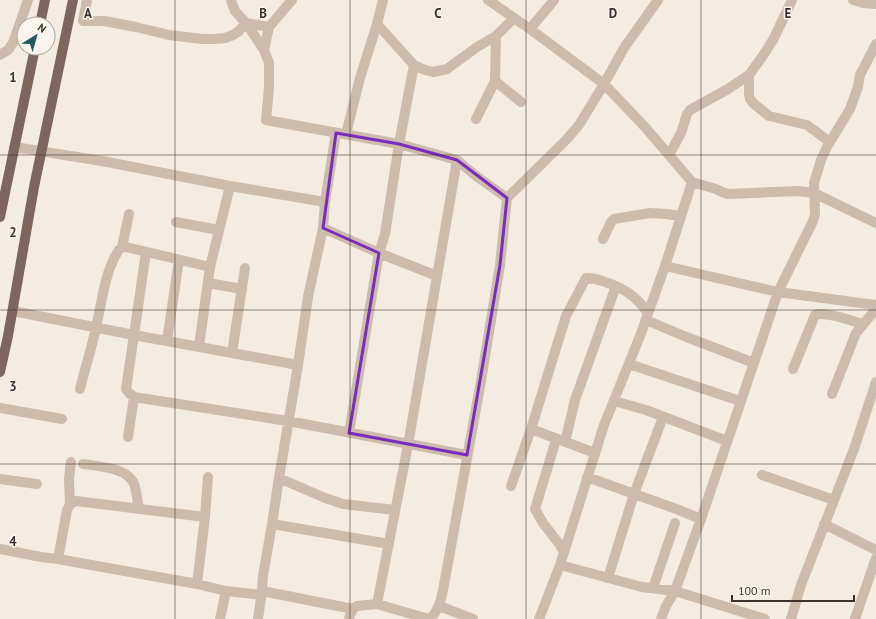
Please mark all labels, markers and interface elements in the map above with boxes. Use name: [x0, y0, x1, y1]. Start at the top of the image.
text: A: [84, 5, 92, 22]
text: B: [259, 5, 267, 22]
text: C: [434, 5, 442, 22]
text: D: [609, 5, 617, 22]
text: E: [785, 5, 792, 22]
north arrow: [16, 16, 56, 56]
text: N: [35, 20, 49, 36]
text: 1: [9, 69, 17, 86]
text: 2: [9, 224, 17, 241]
text: 3: [9, 378, 17, 395]
text: 4: [9, 533, 17, 550]
scale bar: [732, 577, 854, 603]
text: 100 m: [738, 583, 771, 598]

